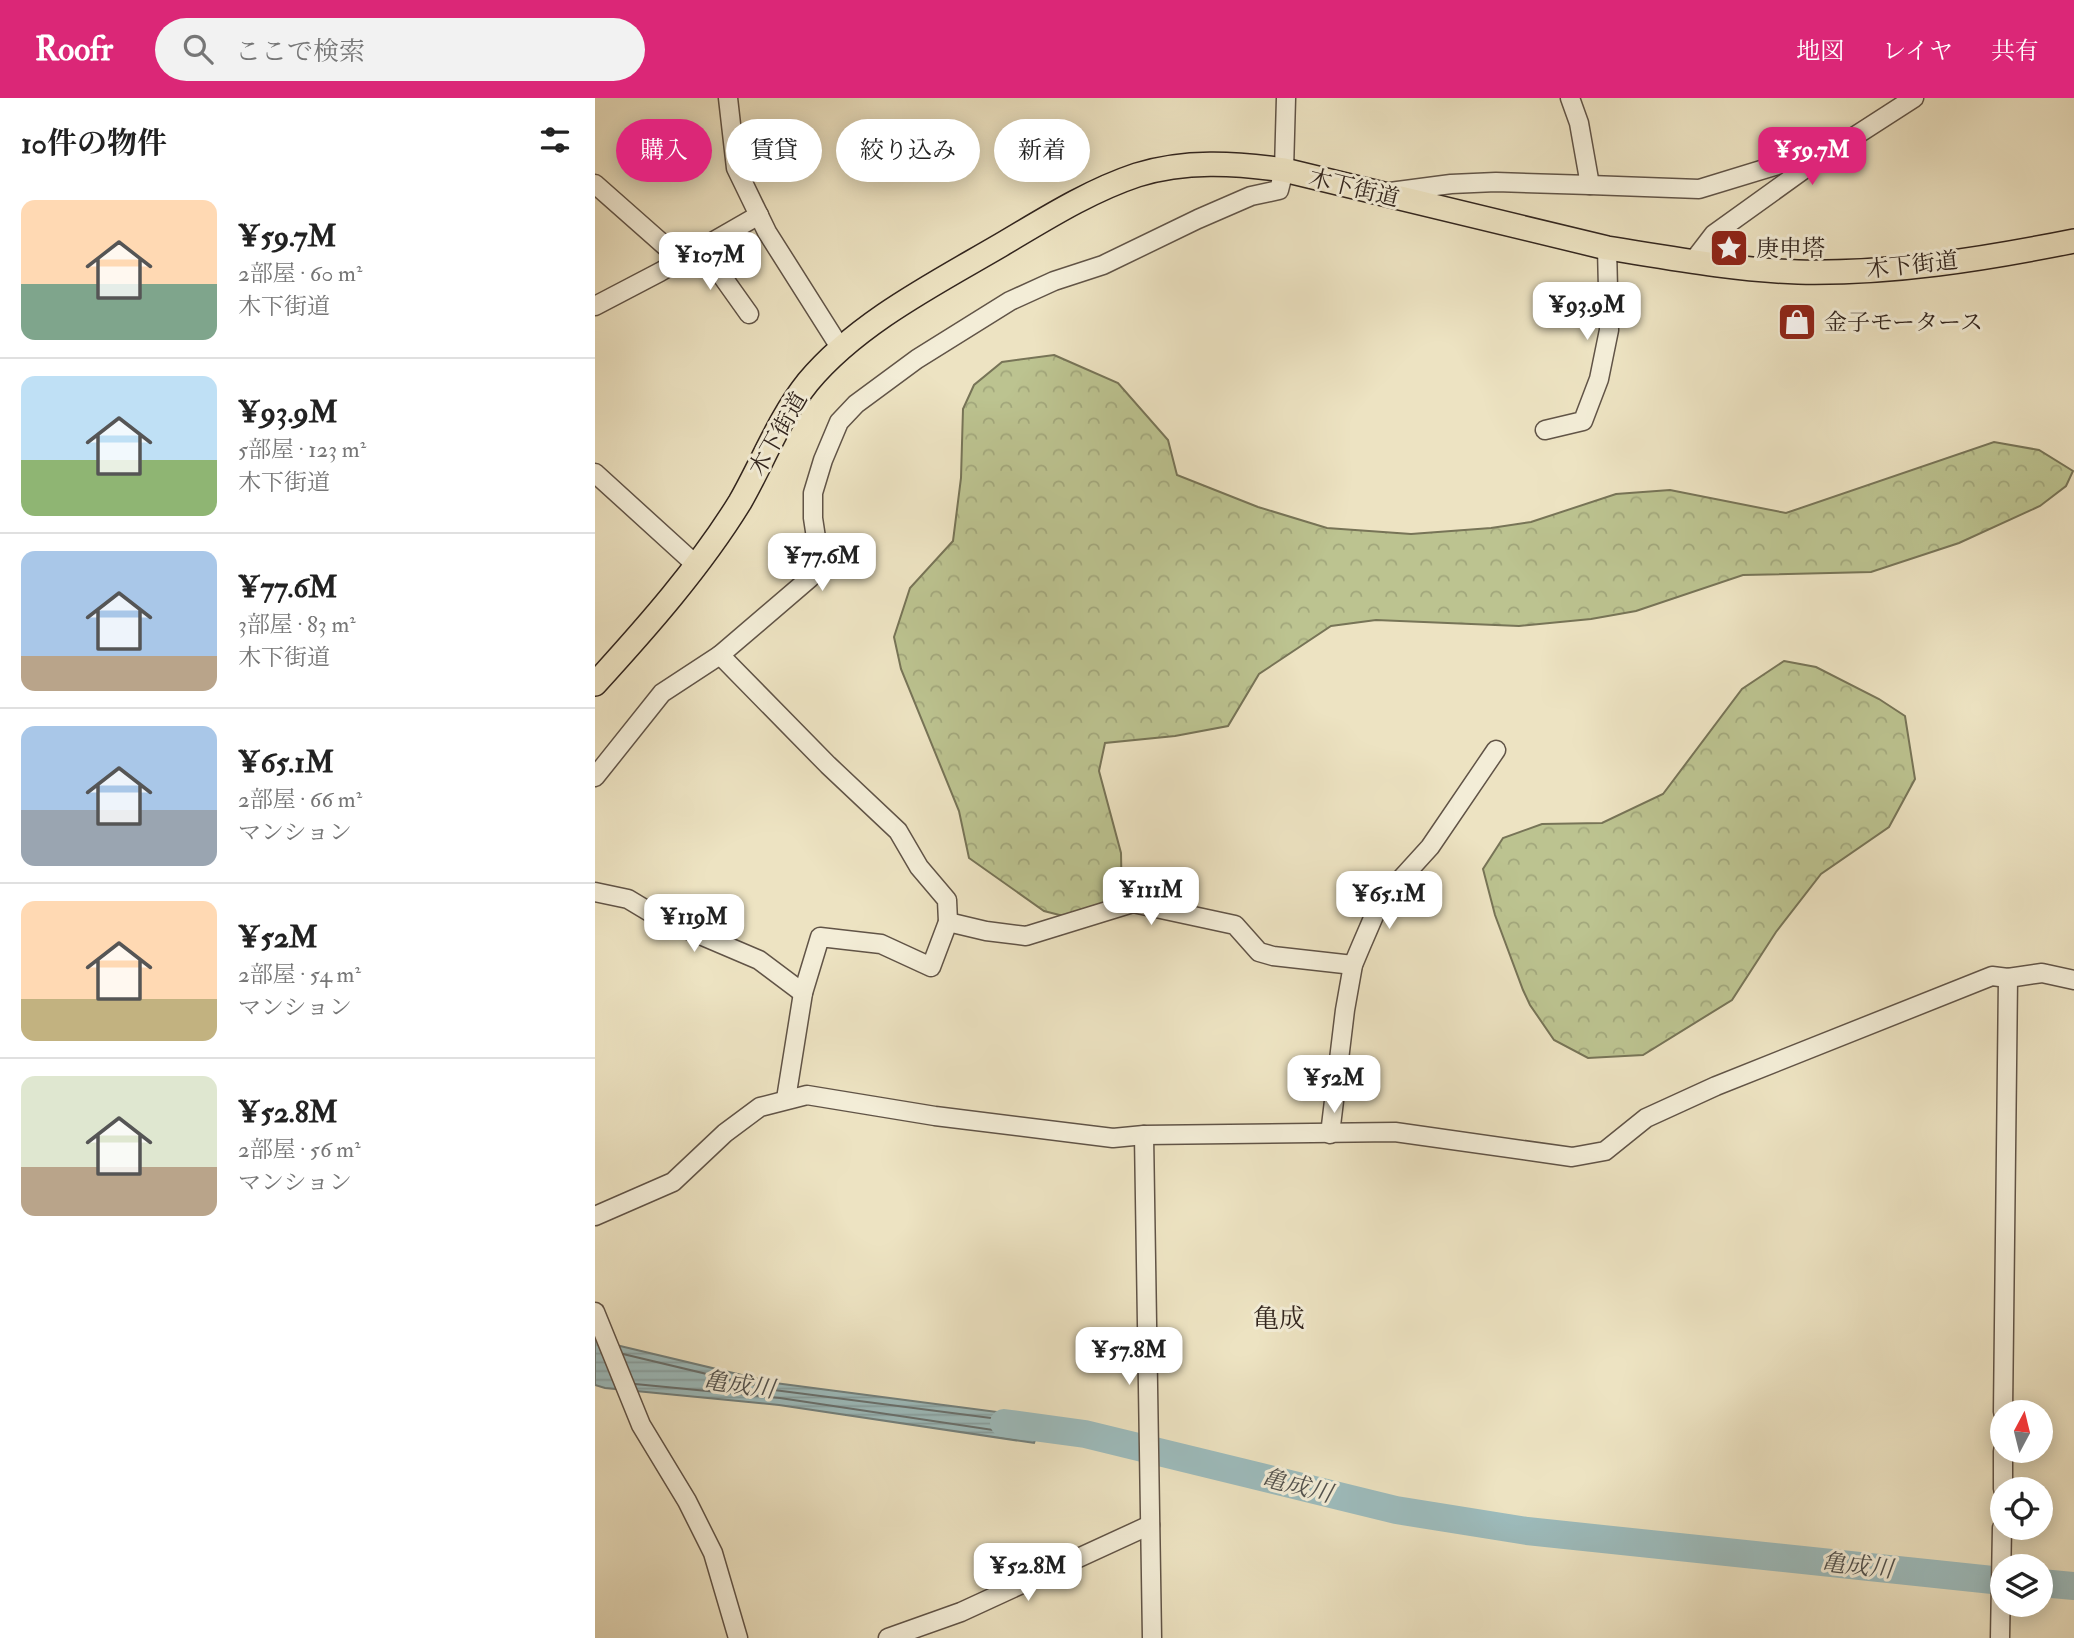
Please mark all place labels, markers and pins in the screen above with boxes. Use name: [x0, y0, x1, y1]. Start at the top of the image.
pin: ¥59.7M: [1755, 127, 1869, 187]
place icon: 庚申塔: [1708, 227, 1750, 269]
pin: ¥107M: [661, 232, 759, 292]
place label: 庚申塔: [1756, 234, 1825, 263]
pin: ¥93.9M: [1530, 282, 1644, 342]
shop icon: 金子モータース: [1776, 301, 1818, 343]
place label: 金子モータース: [1824, 308, 1983, 337]
pin: ¥77.6M: [765, 533, 879, 593]
pin: ¥111M: [1102, 868, 1200, 927]
pin: ¥65.1M: [1332, 872, 1446, 931]
pin: ¥119M: [645, 894, 743, 954]
pin: ¥52M: [1293, 1056, 1375, 1115]
pin: ¥57.8M: [1072, 1328, 1186, 1387]
pin: ¥52.8M: [971, 1544, 1085, 1603]

